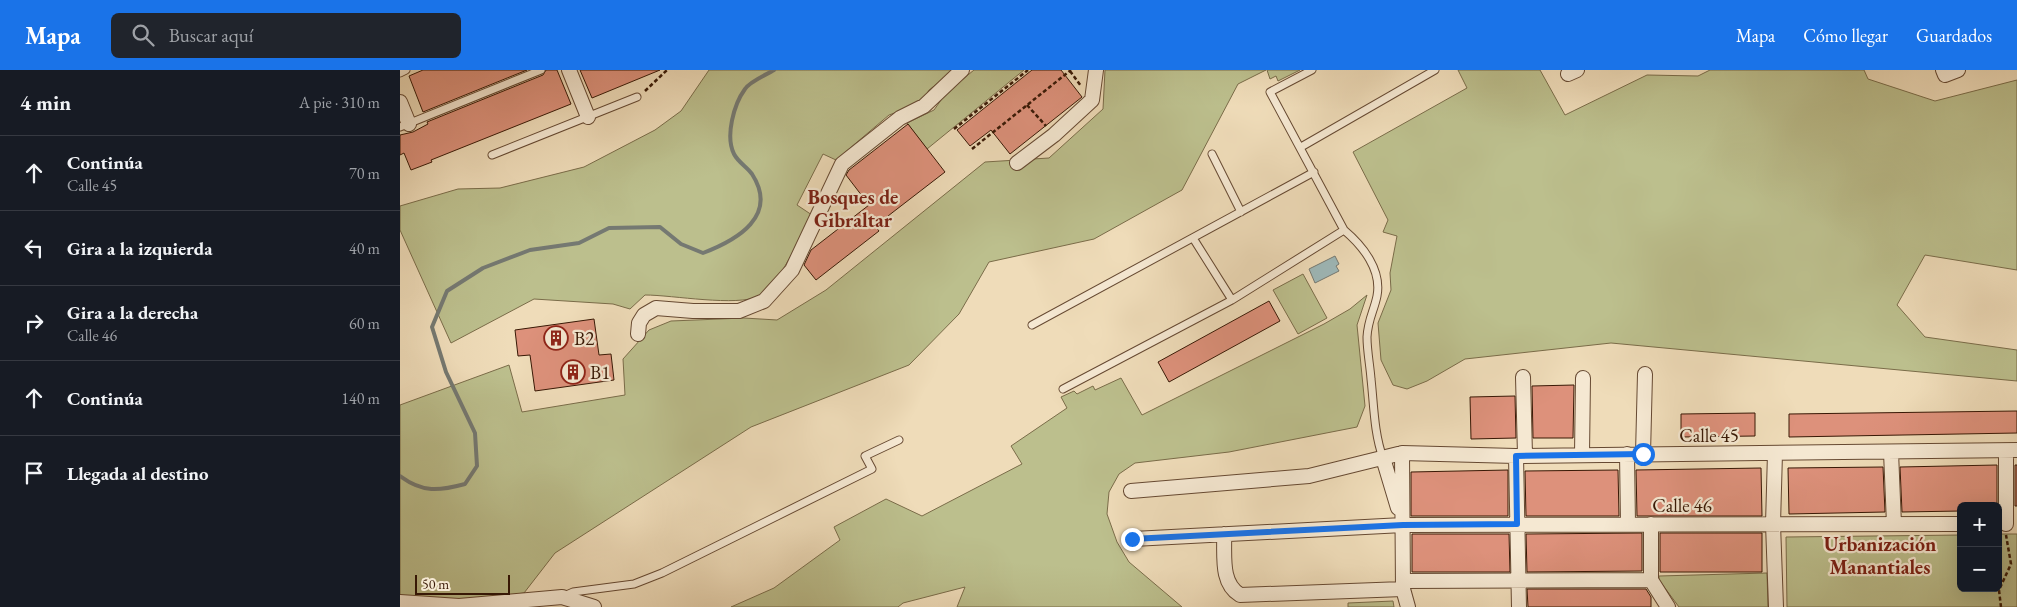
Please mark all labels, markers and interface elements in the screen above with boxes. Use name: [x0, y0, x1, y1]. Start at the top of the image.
search box: [111, 13, 461, 58]
text: Mapa: [25, 20, 81, 51]
icon: search: [129, 21, 157, 49]
text: Buscar aquí: [169, 23, 253, 48]
text: Mapa: [1736, 24, 1775, 47]
text: Cómo llegar: [1803, 24, 1888, 47]
text: Guardados: [1916, 24, 1992, 47]
text: 4 min: [20, 89, 71, 116]
text: A pie · 310 m: [299, 92, 380, 113]
text: Continúa: [67, 150, 143, 175]
icon: ahead: [20, 159, 48, 187]
text: 70 m: [349, 163, 380, 184]
text: Calle 45: [67, 175, 117, 196]
district label: Bosques de Gibraltar: [808, 184, 898, 233]
icon: left: [20, 234, 48, 262]
text: Gira a la izquierda: [67, 236, 213, 261]
text: 40 m: [349, 238, 380, 259]
text: Gira a la derecha: [67, 300, 198, 325]
icon: right: [20, 309, 48, 337]
text: 60 m: [349, 313, 380, 334]
text: Calle 46: [67, 325, 117, 346]
building icon: B2: [543, 325, 569, 351]
place label: B2: [574, 326, 594, 351]
building icon: B1: [560, 359, 586, 385]
place label: B1: [590, 360, 610, 385]
icon: ahead: [20, 384, 48, 412]
text: Continúa: [67, 386, 143, 411]
text: 140 m: [341, 388, 380, 409]
street label: Calle 45: [1679, 423, 1739, 448]
route start: [1632, 443, 1655, 466]
icon: arrive: [20, 459, 48, 487]
text: Llegada al destino: [67, 461, 209, 486]
street label: Calle 46: [1652, 493, 1712, 518]
map controls: [1957, 502, 2002, 592]
button: +: [1957, 502, 2002, 547]
route end: [1121, 528, 1144, 551]
district label: Urbanización Manantiales: [1824, 531, 1936, 580]
button: −: [1957, 547, 2002, 592]
scale bar: [415, 572, 510, 595]
text: 50 m: [422, 575, 449, 593]

